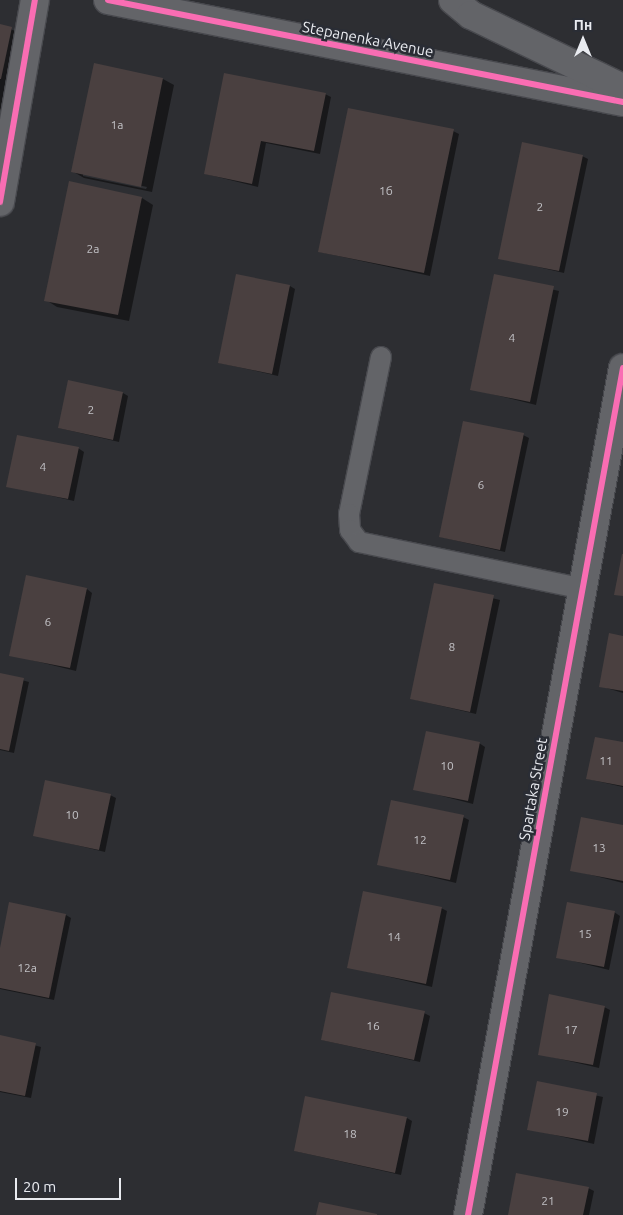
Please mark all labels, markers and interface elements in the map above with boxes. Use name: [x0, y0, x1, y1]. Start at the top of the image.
north arrow: [558, 15, 608, 65]
street label: Stepanenka Avenue: [301, 17, 435, 61]
text: Пн: [574, 17, 592, 33]
house number: 1а: [111, 118, 123, 132]
house number: 1б: [379, 184, 393, 198]
house number: 2: [537, 200, 543, 214]
house number: 2а: [87, 242, 99, 256]
house number: 4: [509, 331, 515, 345]
house number: 2: [88, 403, 94, 417]
house number: 4: [40, 460, 46, 474]
house number: 6: [478, 478, 484, 492]
house number: 6: [45, 615, 51, 629]
house number: 8: [449, 640, 455, 654]
street label: Spartaka Street: [515, 736, 551, 842]
house number: 11: [599, 754, 613, 768]
house number: 10: [440, 759, 454, 773]
house number: 10: [65, 808, 79, 822]
house number: 12: [413, 833, 427, 847]
house number: 13: [592, 841, 606, 855]
house number: 15: [578, 927, 592, 941]
house number: 14: [387, 930, 401, 944]
house number: 12а: [17, 961, 37, 975]
house number: 16: [366, 1019, 380, 1033]
house number: 17: [564, 1023, 578, 1037]
house number: 19: [555, 1105, 569, 1119]
house number: 18: [343, 1127, 357, 1141]
scale bar: [18, 1168, 124, 1200]
text: 20 m: [23, 1178, 56, 1195]
house number: 21: [541, 1194, 555, 1208]

